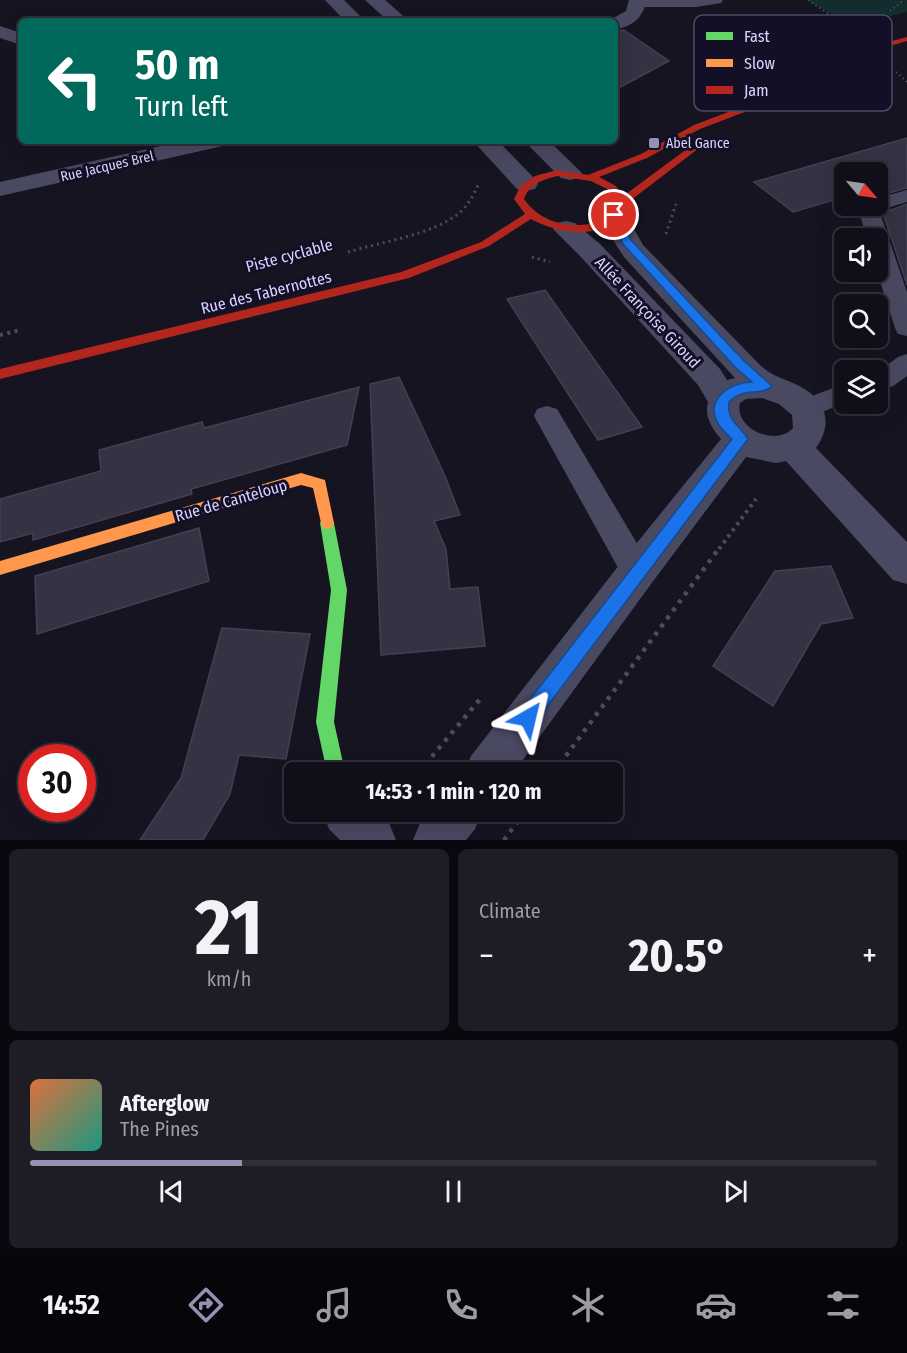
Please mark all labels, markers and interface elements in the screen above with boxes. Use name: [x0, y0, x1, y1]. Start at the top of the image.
legend: [694, 15, 892, 111]
text: Fast: [744, 27, 771, 46]
text: 50 m: [135, 40, 219, 90]
icon: left: [36, 42, 114, 120]
text: Slow: [744, 54, 775, 73]
text: Jam: [744, 81, 769, 100]
text: Turn left: [135, 91, 228, 123]
place label: Abel Gance: [666, 135, 730, 152]
marker: Abel Gance: [647, 136, 661, 150]
street label: Rue Jacques Brel: [59, 147, 156, 185]
north arrow: [834, 162, 888, 216]
map controls: [834, 162, 888, 414]
pin: [588, 189, 639, 240]
icon: arrive: [597, 198, 630, 231]
button: sound: [834, 228, 888, 282]
street label: Piste cyclable: [244, 235, 335, 276]
street label: Allée Françoise Giroud: [591, 253, 704, 372]
street label: Rue des Tabernottes: [199, 267, 334, 318]
button: search: [834, 294, 888, 348]
button: layers: [834, 360, 888, 414]
street label: Rue de Canteloup: [173, 475, 289, 526]
position arrow: [496, 686, 560, 750]
speed limit sign: 30: [18, 744, 96, 822]
text: 14:53 · 1 min · 120 m: [366, 778, 541, 805]
text: 21: [195, 881, 263, 975]
text: Climate: [479, 899, 541, 923]
text: 20.5°: [628, 929, 727, 983]
text: −: [479, 936, 494, 976]
text: +: [862, 936, 877, 976]
text: km/h: [207, 967, 251, 991]
text: Afterglow: [120, 1090, 209, 1117]
text: The Pines: [120, 1117, 199, 1141]
icon: previous: [155, 1175, 188, 1208]
icon: pause: [437, 1175, 470, 1208]
icon: next: [719, 1175, 752, 1208]
icon: directions: [185, 1284, 227, 1326]
icon: music: [313, 1284, 355, 1326]
icon: phone: [440, 1284, 482, 1326]
icon: climate: [567, 1284, 609, 1326]
icon: car: [695, 1284, 737, 1326]
icon: filters: [822, 1284, 864, 1326]
text: 14:52: [43, 1289, 100, 1321]

